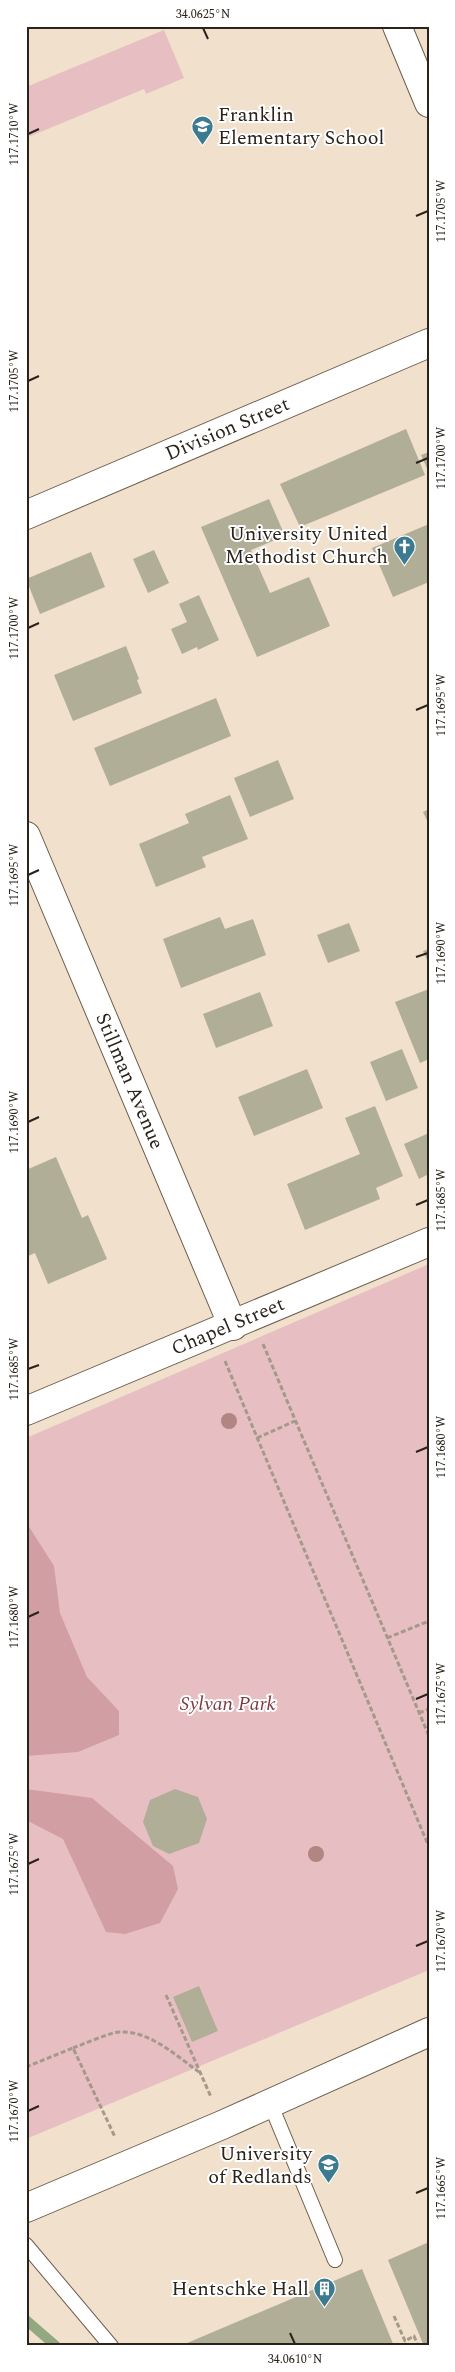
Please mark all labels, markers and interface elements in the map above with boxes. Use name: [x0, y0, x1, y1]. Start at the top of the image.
text: 34.0625°N: [176, 5, 230, 24]
place label: Franklin Elementary School: [218, 100, 384, 153]
text: 117.1710°W: [5, 102, 24, 165]
school or university icon: Franklin Elementary School: [190, 115, 214, 146]
text: 117.1705°W: [432, 179, 451, 242]
text: 117.1705°W: [5, 349, 24, 412]
street label: Division Street: [161, 389, 294, 469]
text: 117.1700°W: [432, 426, 451, 489]
place label: University United Methodist Church: [225, 519, 388, 572]
church icon: University United Methodist Church: [392, 534, 416, 565]
text: 117.1700°W: [5, 596, 24, 659]
text: 117.1695°W: [432, 673, 451, 736]
text: 117.1695°W: [5, 843, 24, 906]
text: 117.1690°W: [432, 921, 451, 984]
street label: Stillman Avenue: [87, 1008, 172, 1154]
text: 117.1690°W: [5, 1090, 24, 1153]
text: 117.1685°W: [432, 1168, 451, 1231]
street label: Chapel Street: [167, 1289, 289, 1363]
text: 117.1685°W: [5, 1337, 24, 1400]
text: 117.1680°W: [432, 1415, 451, 1478]
text: 117.1680°W: [5, 1585, 24, 1648]
text: 117.1675°W: [432, 1662, 451, 1725]
park label: Sylvan Park: [180, 1689, 277, 1719]
text: 117.1675°W: [5, 1832, 24, 1895]
text: 117.1670°W: [432, 1909, 451, 1972]
text: 117.1670°W: [5, 2079, 24, 2142]
place label: University of Redlands: [208, 2139, 313, 2192]
school or university icon: University of Redlands: [316, 2153, 340, 2184]
text: 117.1665°W: [432, 2156, 451, 2219]
place label: Hentschke Hall: [171, 2274, 309, 2304]
building icon: Hentschke Hall: [313, 2277, 337, 2308]
text: 34.0610°N: [268, 2350, 322, 2369]

